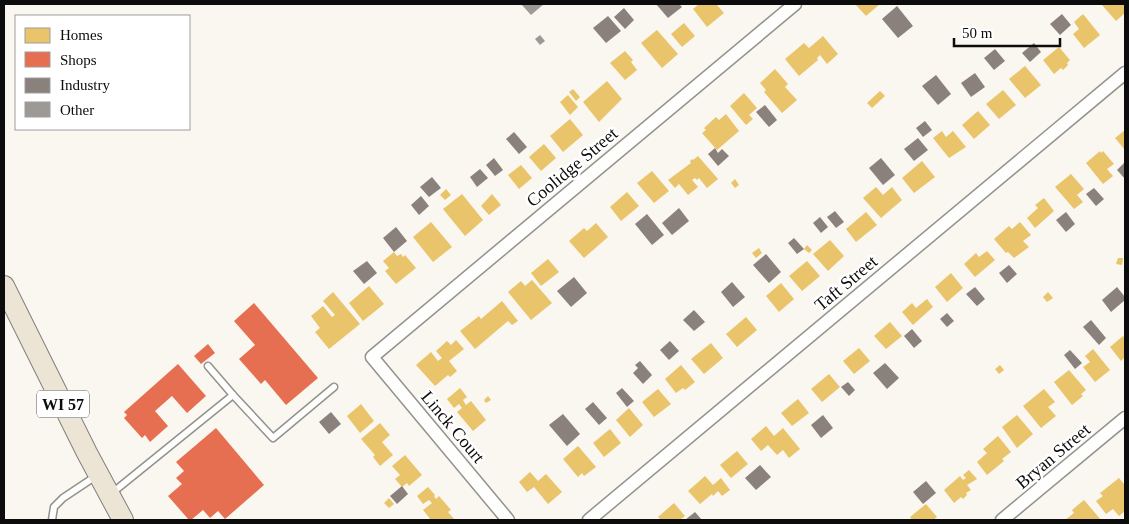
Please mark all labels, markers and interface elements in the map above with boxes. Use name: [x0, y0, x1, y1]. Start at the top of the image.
legend: [15, 15, 190, 130]
scale bar: [954, 15, 1060, 47]
text: 50 m: [962, 25, 993, 41]
text: Homes: [60, 27, 103, 43]
text: Shops: [60, 52, 97, 68]
text: Industry: [60, 77, 110, 93]
text: Other: [60, 102, 94, 118]
street label: Coolidge Street: [522, 123, 622, 211]
street label: Taft Street: [811, 251, 881, 315]
street label: Linck Court: [417, 387, 489, 467]
road number: WI 57: [37, 390, 89, 418]
street label: Bryan Street: [1012, 419, 1094, 493]

